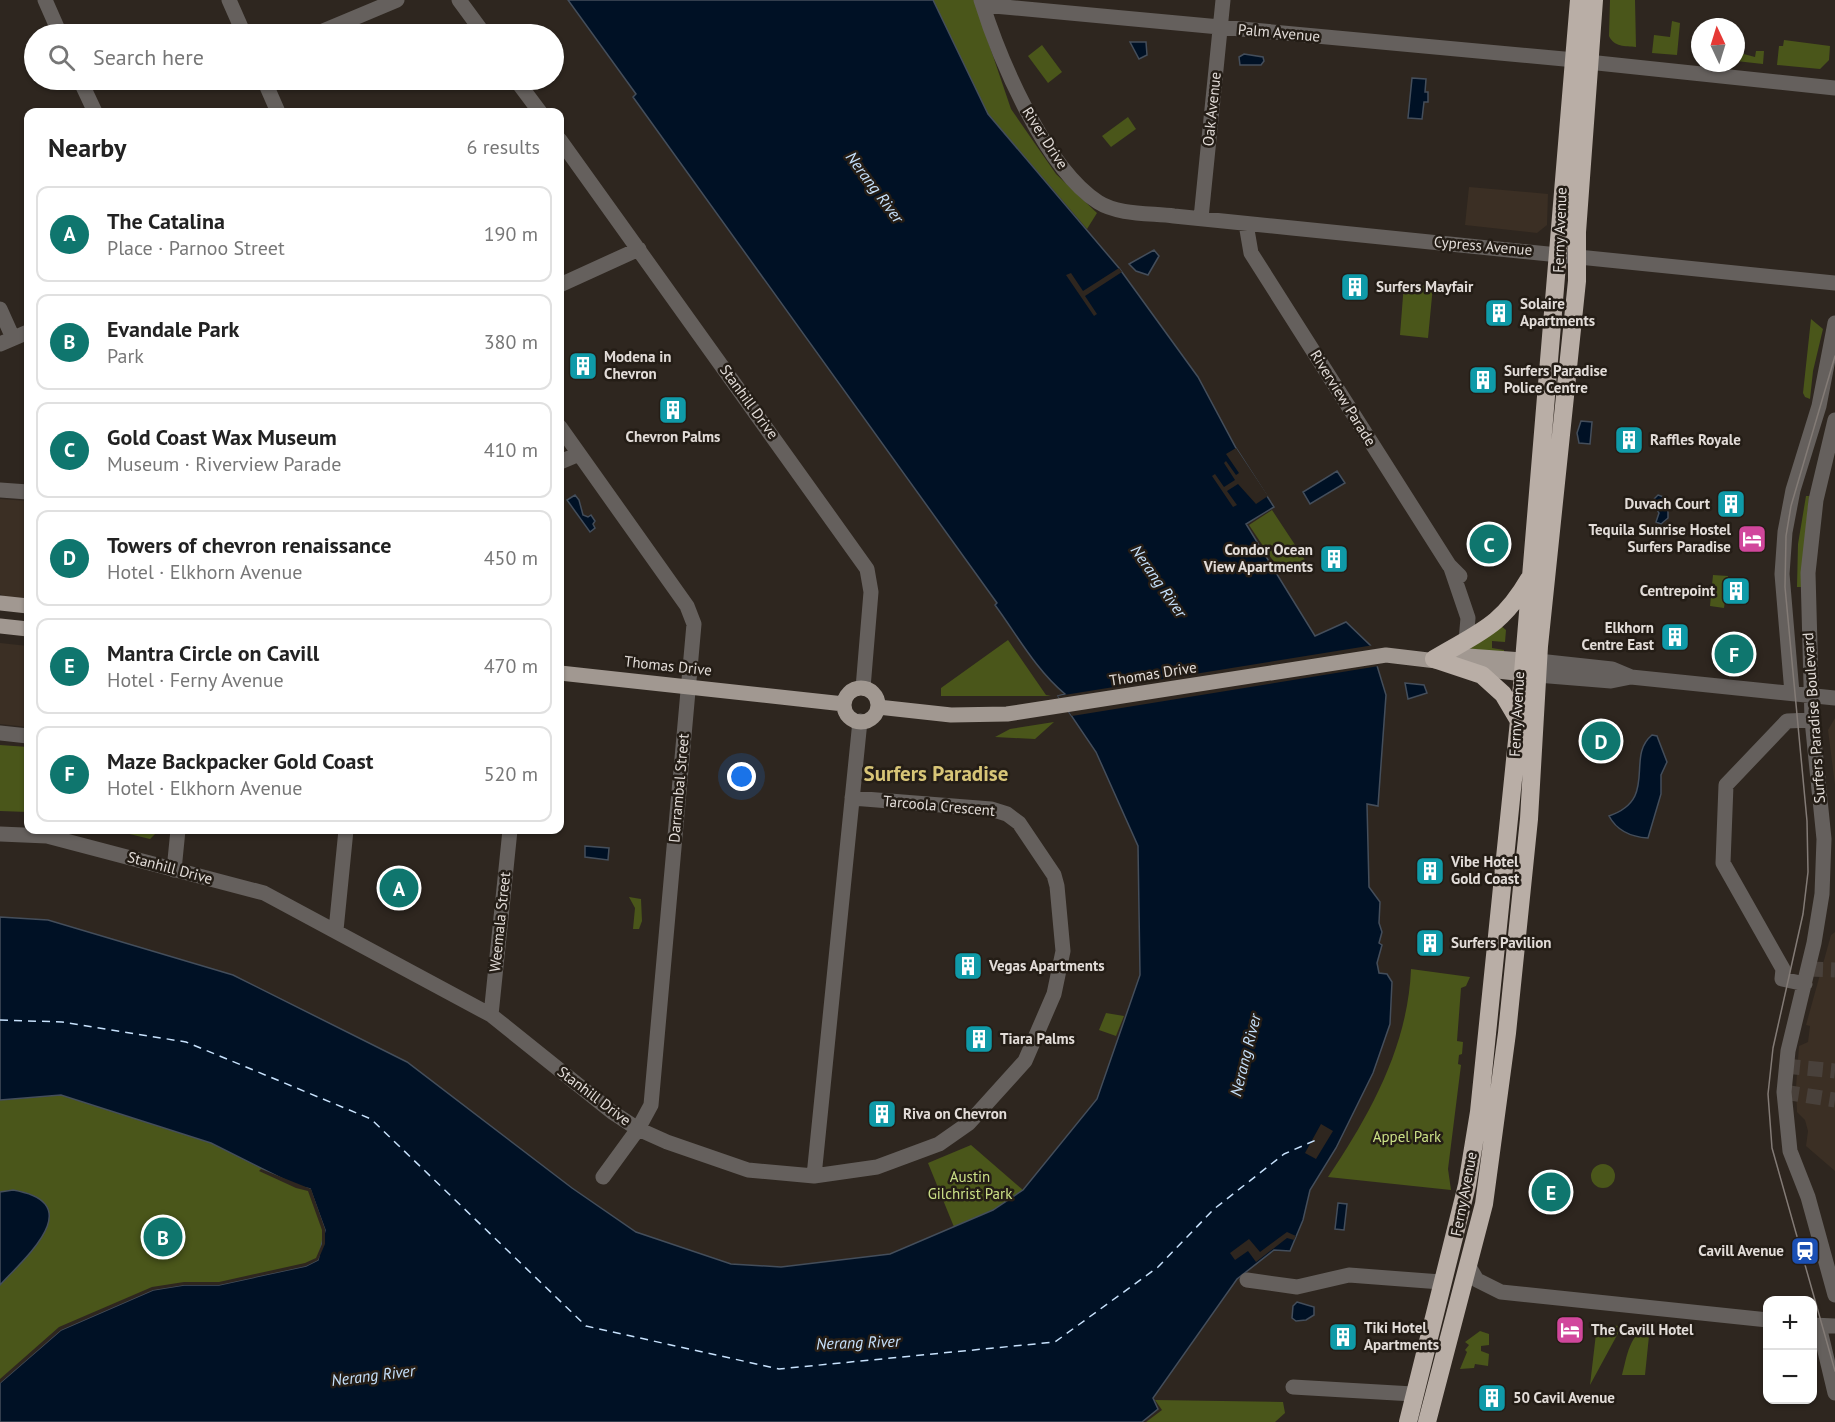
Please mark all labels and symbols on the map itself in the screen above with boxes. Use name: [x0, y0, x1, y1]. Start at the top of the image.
north arrow: [1691, 18, 1745, 72]
street label: Palm Avenue: [1237, 19, 1321, 46]
street label: Oak Avenue: [1198, 71, 1225, 147]
street label: River Drive: [1018, 103, 1073, 172]
water label: Nerang River: [842, 147, 909, 228]
street label: Ferny Avenue: [1549, 187, 1570, 273]
street label: Cypress Avenue: [1433, 232, 1533, 259]
building icon: Surfers Mayfair: [1339, 271, 1371, 303]
place label: Surfers Mayfair: [1376, 277, 1474, 296]
place label: Solaire Apartments: [1520, 294, 1595, 330]
building icon: Solaire Apartments: [1483, 297, 1515, 329]
street label: Riverview Parade: [1306, 346, 1381, 449]
place label: Modena in Chevron: [604, 347, 671, 383]
building icon: Modena in Chevron: [567, 350, 599, 382]
street label: Stanhill Drive: [716, 361, 783, 443]
place label: Surfers Paradise Police Centre: [1504, 361, 1608, 397]
building icon: Surfers Paradise Police Centre: [1467, 364, 1499, 396]
building icon: Chevron Palms: [657, 394, 689, 426]
building icon: Raffles Royale: [1613, 424, 1645, 456]
place label: Chevron Palms: [626, 427, 720, 446]
place label: Raffles Royale: [1650, 430, 1741, 449]
building icon: Duvach Court: [1715, 488, 1747, 520]
place label: Duvach Court: [1624, 494, 1711, 513]
place label: Tequila Sunrise Hostel Surfers Paradise: [1588, 520, 1732, 556]
pin: C: [1470, 522, 1508, 566]
hotel icon: Tequila Sunrise Hostel Surfers Paradise: [1736, 523, 1768, 555]
place label: Condor Ocean View Apartments: [1203, 540, 1313, 576]
water label: Nerang River: [1127, 541, 1192, 623]
building icon: Condor Ocean View Apartments: [1318, 543, 1350, 575]
building icon: Centrepoint: [1720, 575, 1752, 607]
place label: Centrepoint: [1640, 581, 1716, 600]
place label: Elkhorn Centre East: [1582, 618, 1655, 654]
building icon: Elkhorn Centre East: [1659, 621, 1691, 653]
pin: F: [1714, 632, 1754, 676]
street label: Surfers Paradise Boulevard: [1798, 632, 1829, 804]
street label: Thomas Drive: [623, 651, 713, 680]
street label: Thomas Drive: [1108, 657, 1198, 690]
street label: Ferny Avenue: [1505, 671, 1528, 757]
pin: D: [1582, 718, 1620, 764]
street label: Darrambal Street: [664, 733, 693, 843]
district label: Surfers Paradise: [864, 760, 1008, 787]
your location: [727, 762, 756, 791]
street label: Tarcoola Crescent: [882, 791, 996, 820]
street label: Stanhill Drive: [126, 847, 215, 888]
place label: Vibe Hotel Gold Coast: [1450, 852, 1520, 888]
building icon: Vibe Hotel Gold Coast: [1414, 855, 1446, 887]
pin: A: [380, 866, 418, 910]
street label: Weemala Street: [485, 871, 514, 973]
building icon: Surfers Pavilion: [1414, 927, 1446, 959]
place label: Surfers Pavilion: [1451, 933, 1552, 952]
building icon: Vegas Apartments: [952, 950, 984, 982]
place label: Vegas Apartments: [988, 956, 1104, 975]
water label: Nerang River: [1225, 1010, 1265, 1098]
building icon: Tiara Palms: [963, 1023, 995, 1055]
place label: Tiara Palms: [1000, 1029, 1075, 1048]
street label: Stanhill Drive: [554, 1062, 635, 1129]
building icon: Riva on Chevron: [866, 1098, 898, 1130]
place label: Riva on Chevron: [903, 1104, 1007, 1123]
park label: Appel Park: [1373, 1127, 1442, 1146]
street label: Ferny Avenue: [1446, 1150, 1481, 1238]
park label: Austin Gilchrist Park: [928, 1167, 1013, 1203]
pin: E: [1532, 1170, 1570, 1214]
pin: B: [144, 1214, 182, 1260]
station icon: Cavill Avenue: [1789, 1235, 1821, 1267]
place label: Cavill Avenue: [1698, 1241, 1784, 1260]
hotel icon: The Cavill Hotel: [1554, 1314, 1586, 1346]
place label: Tiki Hotel Apartments: [1364, 1318, 1439, 1354]
place label: The Cavill Hotel: [1591, 1320, 1694, 1339]
building icon: Tiki Hotel Apartments: [1327, 1321, 1359, 1353]
water label: Nerang River: [816, 1330, 902, 1353]
water label: Nerang River: [330, 1360, 418, 1390]
building icon: 50 Cavil Avenue: [1476, 1382, 1508, 1414]
place label: 50 Cavil Avenue: [1513, 1388, 1615, 1407]

